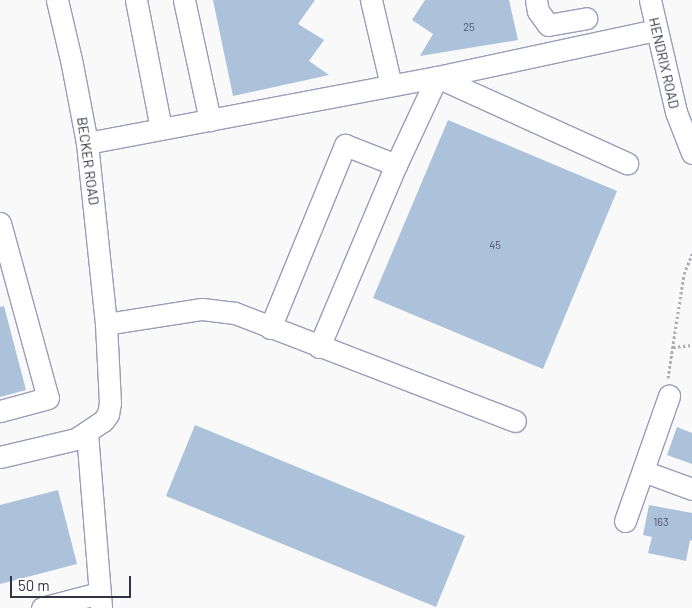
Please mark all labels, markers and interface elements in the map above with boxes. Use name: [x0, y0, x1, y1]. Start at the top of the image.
street label: HENDRIX ROAD: [645, 16, 683, 110]
house number: 25: [463, 20, 475, 34]
street label: BECKER ROAD: [74, 116, 102, 206]
house number: 45: [489, 238, 501, 252]
house number: 163: [653, 515, 669, 529]
scale bar: [12, 566, 134, 598]
text: 50 m: [18, 576, 50, 594]

